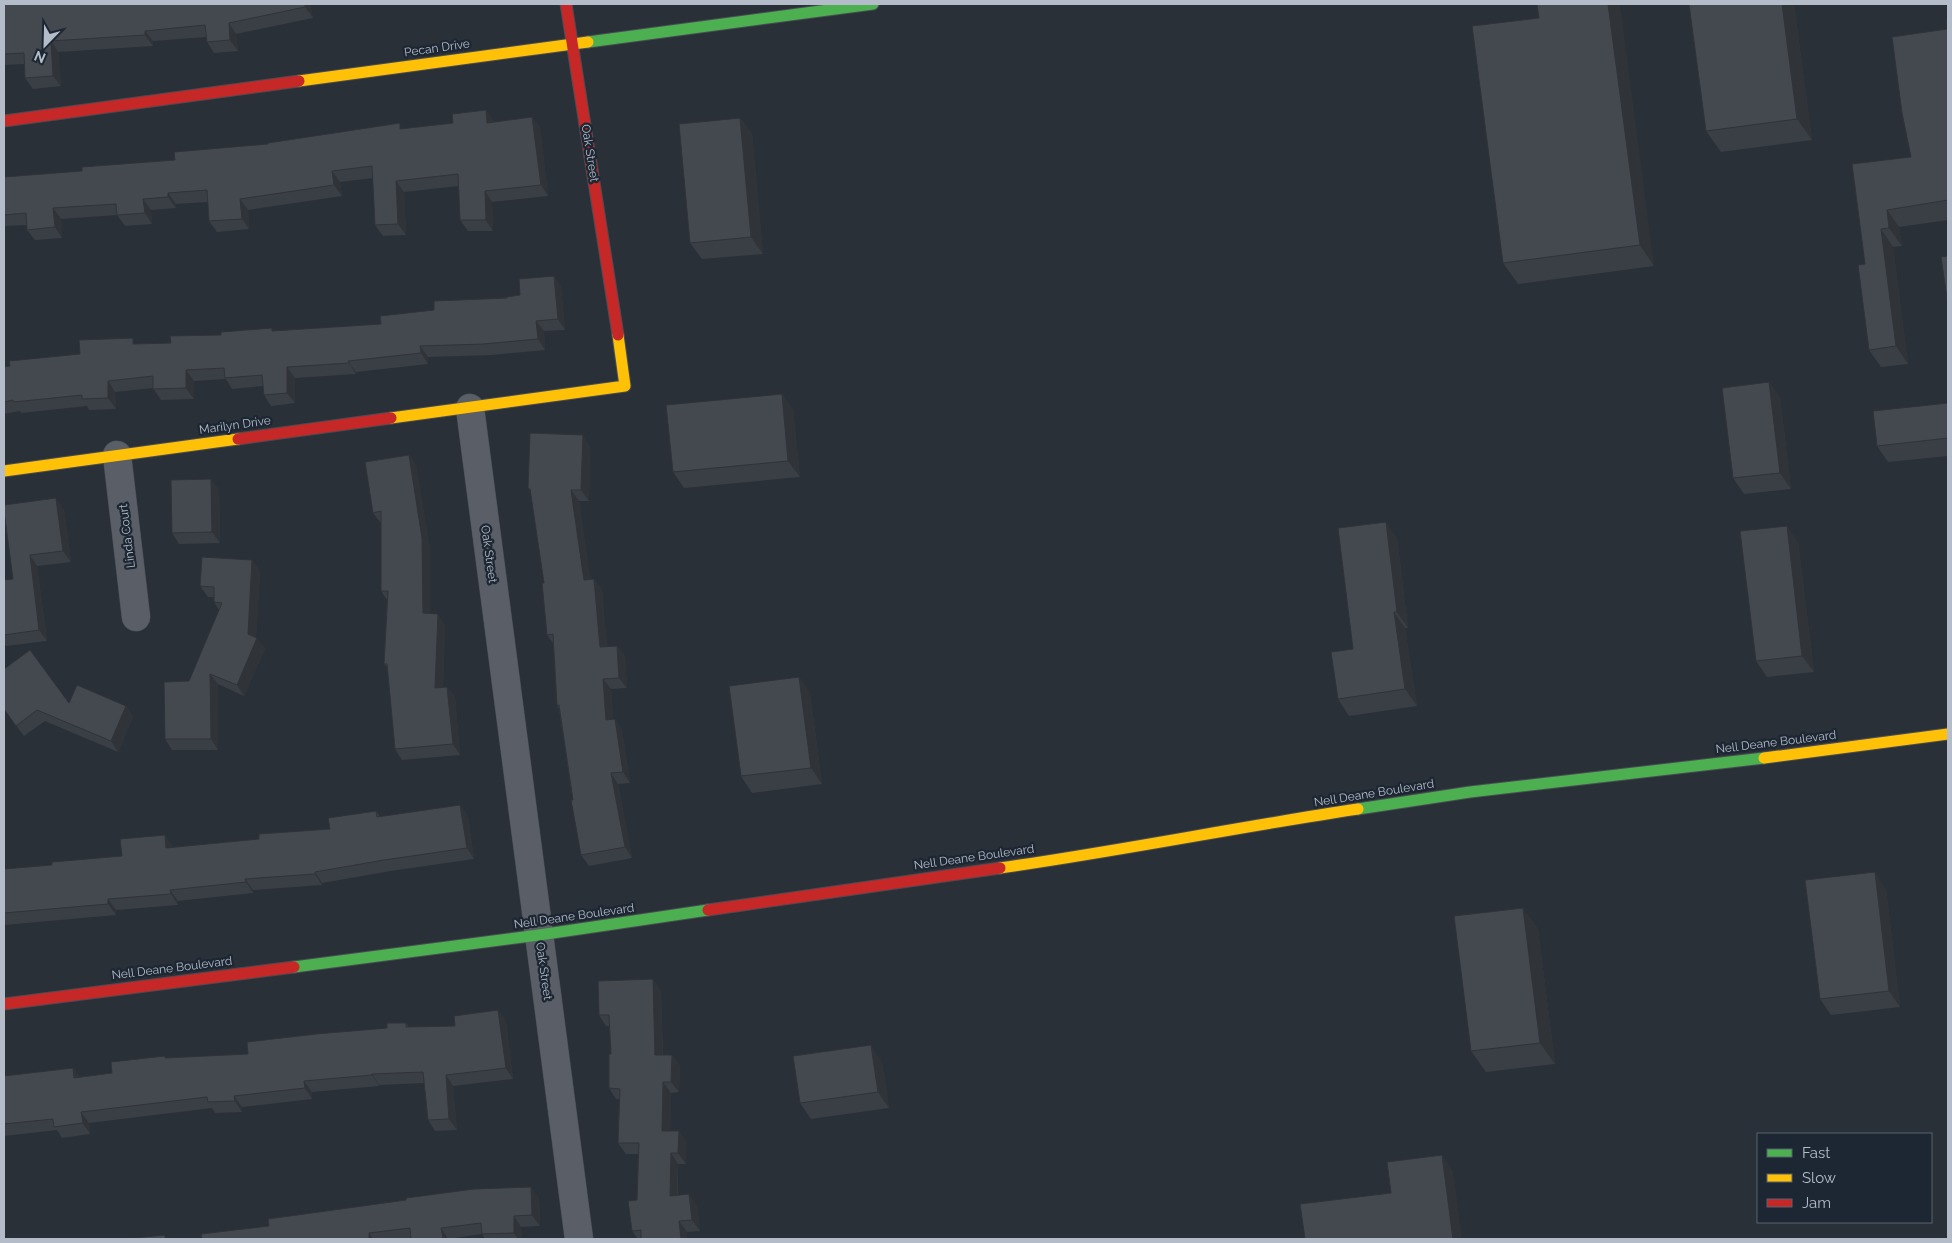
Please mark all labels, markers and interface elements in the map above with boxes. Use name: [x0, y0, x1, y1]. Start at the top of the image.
north arrow: [20, 20, 70, 70]
street label: Pecan Drive: [403, 36, 471, 60]
text: N: [32, 48, 48, 66]
street label: Oak Street: [579, 123, 601, 183]
street label: Marilyn Drive: [198, 413, 272, 437]
street label: Linda Court: [116, 503, 138, 569]
street label: Oak Street: [478, 524, 500, 584]
street label: Nell Deane Boulevard: [1715, 728, 1837, 756]
street label: Nell Deane Boulevard: [1313, 777, 1435, 809]
street label: Nell Deane Boulevard: [913, 842, 1035, 872]
street label: Nell Deane Boulevard: [513, 901, 635, 931]
street label: Oak Street: [533, 941, 555, 1001]
street label: Nell Deane Boulevard: [111, 954, 233, 982]
legend: [1757, 1133, 1932, 1223]
text: Fast: [1802, 1144, 1830, 1162]
text: Slow: [1802, 1169, 1836, 1187]
text: Jam: [1802, 1194, 1831, 1212]

